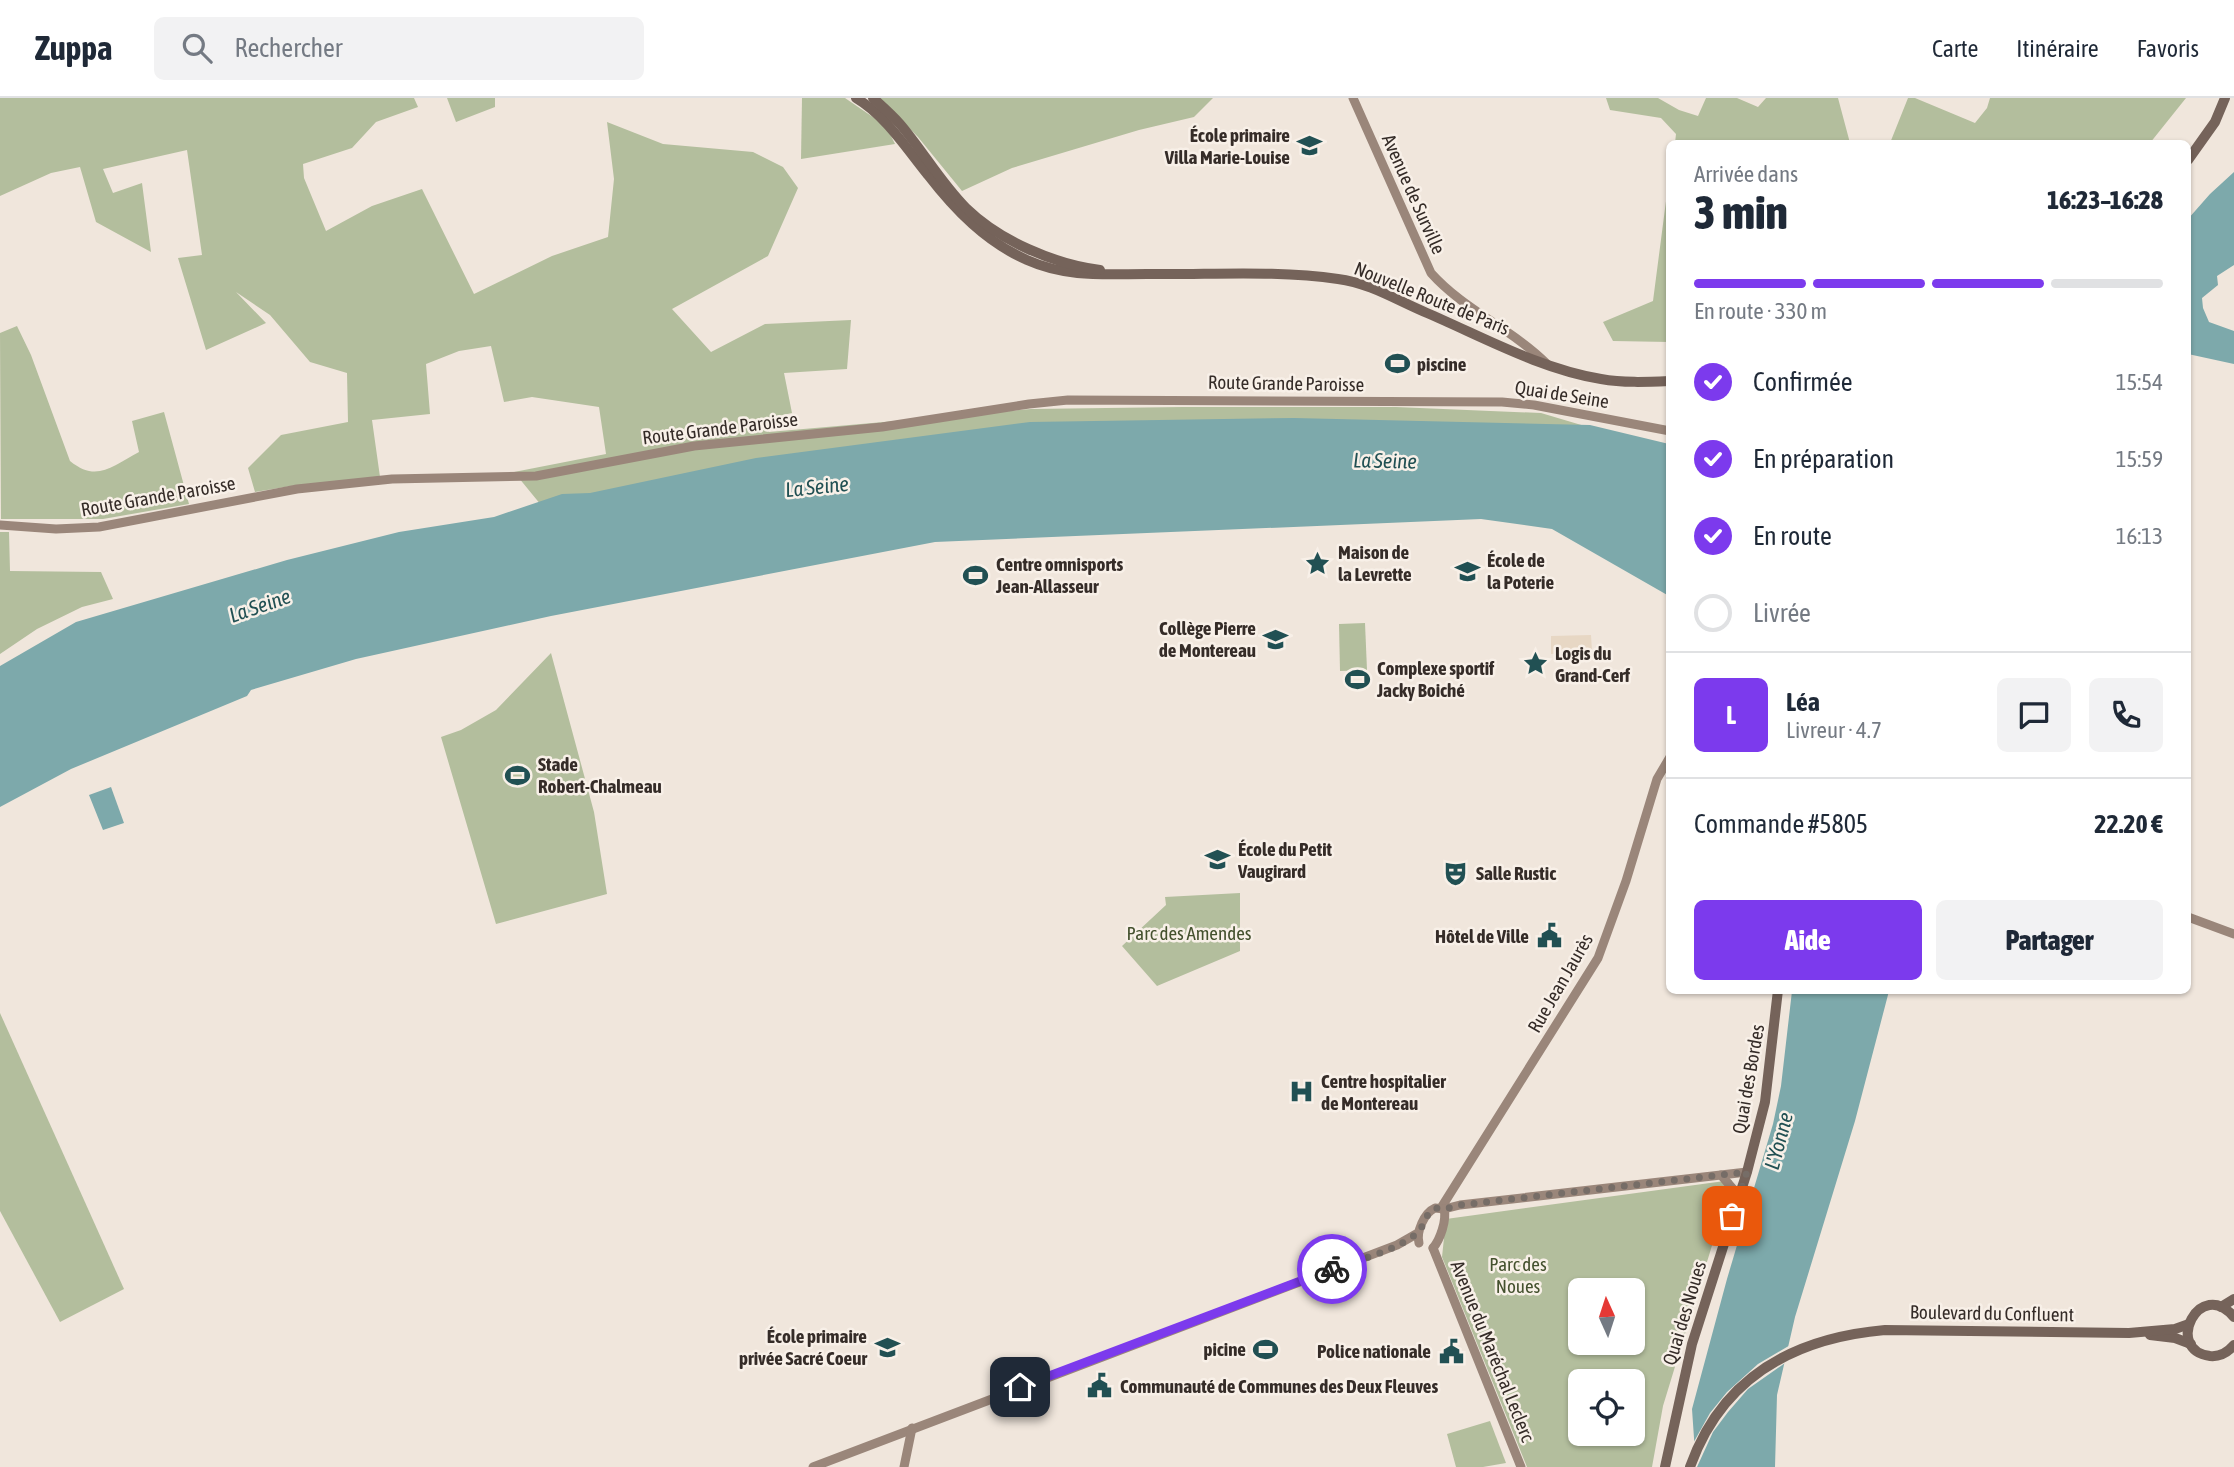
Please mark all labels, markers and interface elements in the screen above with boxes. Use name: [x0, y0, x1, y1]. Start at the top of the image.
search box: [154, 17, 644, 80]
text: Zuppa: [35, 29, 112, 67]
icon: search: [178, 29, 216, 67]
text: Rechercher: [234, 33, 343, 63]
text: Carte: [1932, 35, 1978, 62]
text: Itinéraire: [2016, 35, 2099, 62]
text: Favoris: [2137, 35, 2199, 62]
place label: École primaire Villa Marie-Louise: [1164, 124, 1290, 168]
street label: Avenue de Surville: [1378, 131, 1450, 257]
school or university icon: École primaire Villa Marie-Louise: [1296, 132, 1324, 160]
text: Arrivée dans: [1694, 161, 1798, 187]
text: 16:23–16:28: [2047, 185, 2163, 215]
text: 3 min: [1694, 186, 1788, 239]
street label: Nouvelle Route de Paris: [1351, 257, 1513, 339]
text: En route · 330 m: [1694, 298, 1827, 324]
sports icon: piscine: [1383, 350, 1411, 378]
place label: piscine: [1417, 353, 1467, 375]
icon: check: [1694, 363, 1732, 401]
text: Confirmée: [1753, 367, 1853, 397]
text: 15:54: [2116, 369, 2163, 395]
street label: Route Grande Paroisse: [1208, 371, 1364, 395]
street label: Quai de Seine: [1513, 376, 1611, 412]
street label: Route Grande Paroisse: [641, 408, 799, 448]
icon: check: [1694, 440, 1732, 478]
text: En préparation: [1753, 444, 1894, 474]
text: 15:59: [2116, 446, 2163, 472]
water label: La Seine: [1353, 447, 1417, 473]
water label: La Seine: [784, 471, 850, 501]
street label: Route Grande Paroisse: [79, 472, 237, 520]
icon: check: [1694, 517, 1732, 555]
text: En route: [1753, 521, 1832, 551]
text: 16:13: [2116, 523, 2163, 549]
place label: Maison de la Levrette: [1338, 541, 1412, 585]
place icon: Maison de la Levrette: [1304, 549, 1332, 577]
place label: École de la Poterie: [1487, 549, 1554, 593]
place label: Centre omnisports Jean-Allasseur: [995, 553, 1123, 597]
school or university icon: École de la Poterie: [1453, 557, 1481, 585]
sports icon: Centre omnisports Jean-Allasseur: [962, 561, 990, 589]
water label: La Seine: [226, 583, 294, 627]
text: Livrée: [1753, 598, 1811, 628]
place label: Collège Pierre de Montereau: [1159, 617, 1256, 661]
school or university icon: Collège Pierre de Montereau: [1262, 625, 1290, 653]
place label: Logis du Grand-Cerf: [1555, 642, 1631, 686]
place icon: Logis du Grand-Cerf: [1521, 650, 1549, 678]
place label: Complexe sportif Jacky Boiché: [1376, 657, 1495, 701]
sports icon: Complexe sportif Jacky Boiché: [1343, 665, 1371, 693]
button: chat: [1997, 678, 2071, 752]
button: phone: [2089, 678, 2163, 752]
text: Léa: [1786, 687, 1820, 717]
text: L: [1726, 700, 1736, 730]
text: Livreur · 4.7: [1786, 717, 1882, 743]
place label: Stade Robert-Chalmeau: [538, 753, 662, 797]
sports icon: Stade Robert-Chalmeau: [504, 761, 532, 789]
text: Commande #5805: [1694, 809, 1868, 839]
text: 22.20 €: [2094, 809, 2163, 839]
place label: École du Petit Vaugirard: [1237, 838, 1333, 882]
school or university icon: École du Petit Vaugirard: [1204, 846, 1232, 874]
theatre icon: Salle Rustic: [1442, 859, 1470, 887]
place label: Salle Rustic: [1476, 862, 1556, 884]
button: Aide: [1694, 900, 1922, 980]
button: Partager: [1936, 900, 2163, 980]
park label: Parc des Amendes: [1126, 922, 1252, 944]
public building icon: Hôtel de Ville: [1535, 922, 1563, 950]
place label: Hôtel de Ville: [1435, 925, 1529, 947]
street label: Rue Jean Jaurès: [1523, 929, 1597, 1036]
street label: Quai des Bordes: [1728, 1022, 1769, 1136]
place label: Centre hospitalier de Montereau: [1321, 1070, 1446, 1114]
hospital icon: Centre hospitalier de Montereau: [1287, 1078, 1315, 1106]
water label: L'Yonne: [1759, 1109, 1797, 1172]
pin: [1702, 1186, 1762, 1246]
icon: bag: [1713, 1197, 1751, 1235]
courier: [1297, 1234, 1367, 1304]
icon: bike: [1313, 1250, 1351, 1288]
park label: Parc des Noues: [1489, 1253, 1547, 1297]
street label: Avenue du Maréchal Leclerc: [1447, 1257, 1540, 1446]
street label: Quai des Noues: [1658, 1258, 1710, 1368]
north arrow: [1568, 1278, 1645, 1354]
map controls: [1568, 1278, 1645, 1446]
street label: Boulevard du Confluent: [1910, 1301, 2074, 1325]
place label: École primaire privée Sacré Coeur: [739, 1325, 867, 1369]
school or university icon: École primaire privée Sacré Coeur: [873, 1333, 901, 1361]
sports icon: picine: [1252, 1335, 1280, 1363]
public building icon: Police nationale: [1437, 1337, 1465, 1365]
place label: picine: [1203, 1338, 1246, 1360]
place label: Police nationale: [1317, 1340, 1431, 1362]
pin: [990, 1357, 1050, 1417]
icon: home: [1001, 1368, 1039, 1406]
button: locate: [1568, 1369, 1645, 1446]
public building icon: Communauté de Communes des Deux Fleuves: [1086, 1372, 1114, 1400]
place label: Communauté de Communes des Deux Fleuves: [1120, 1375, 1438, 1397]

